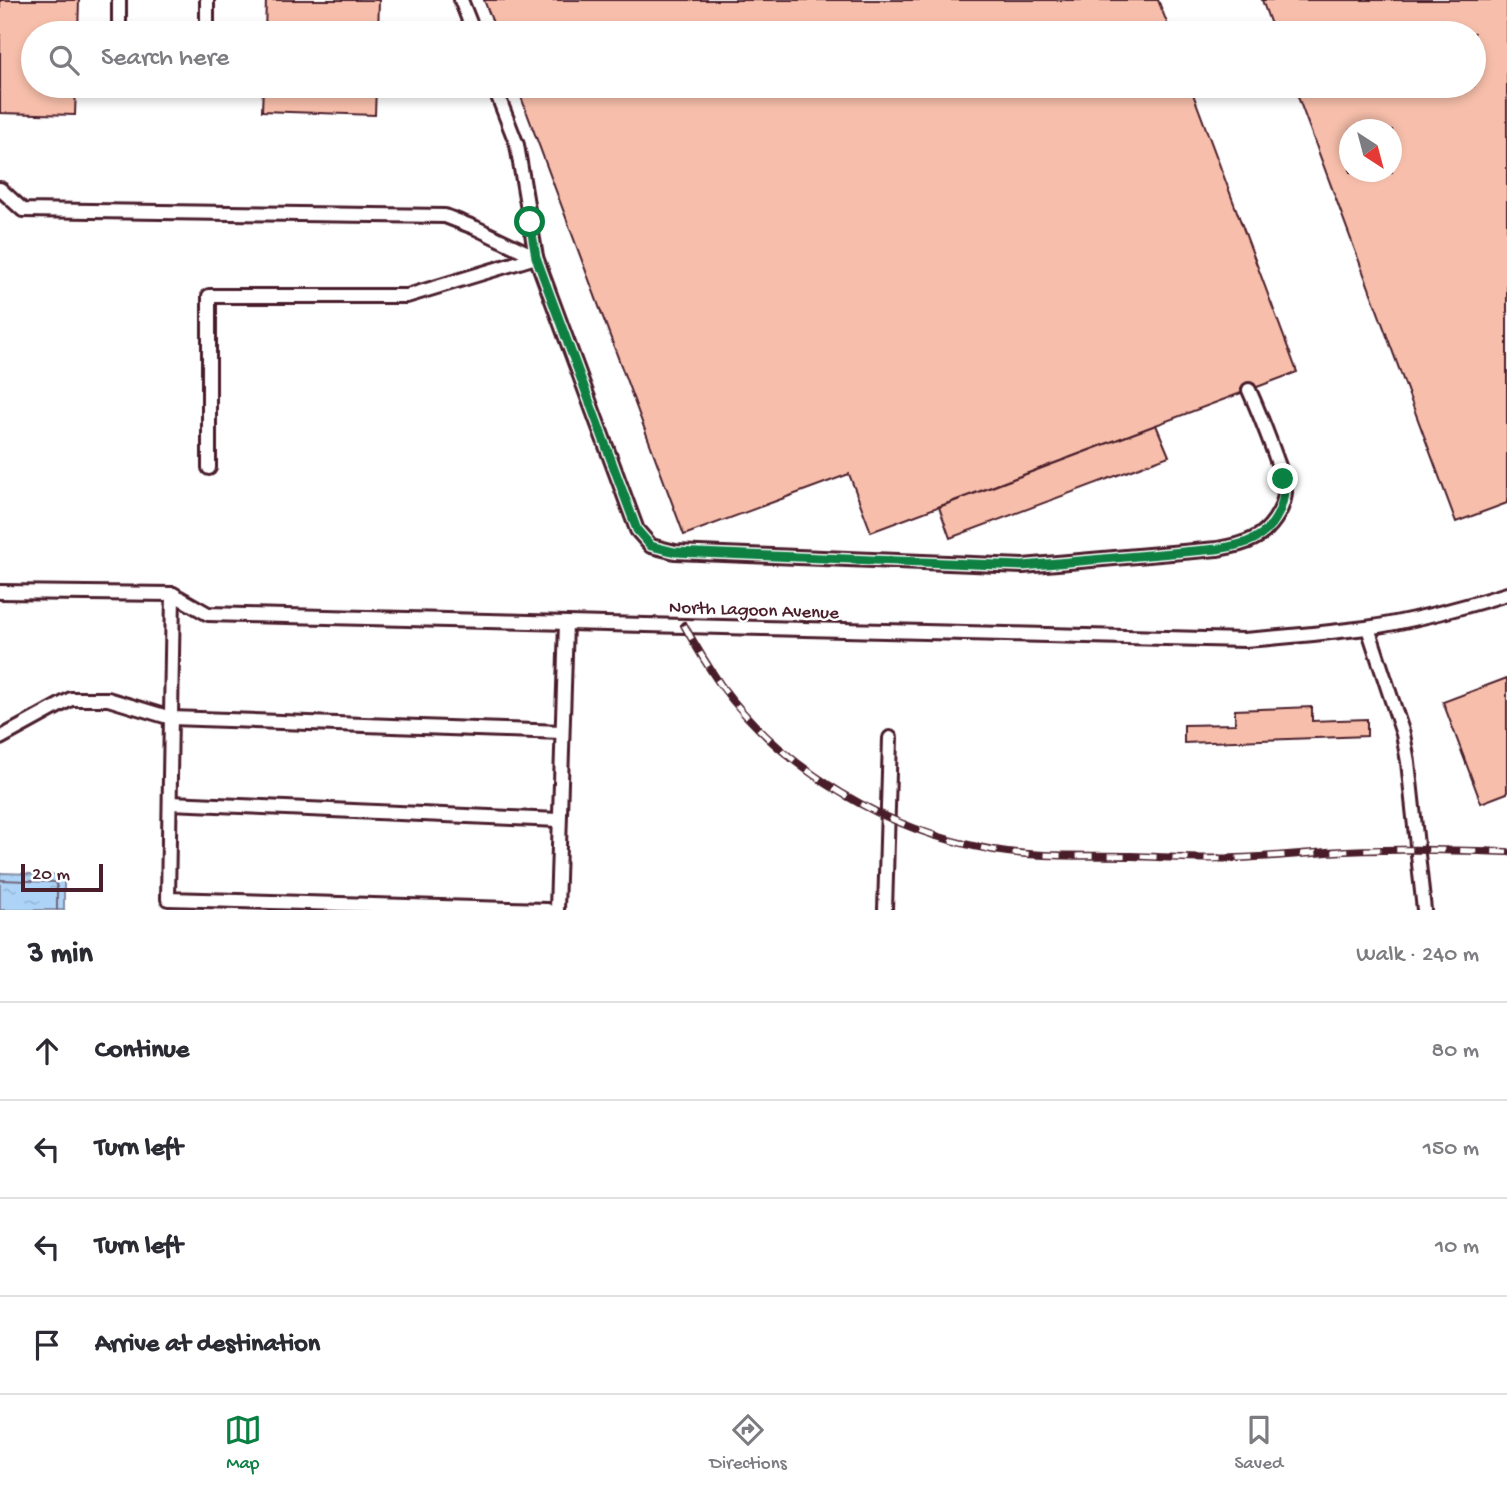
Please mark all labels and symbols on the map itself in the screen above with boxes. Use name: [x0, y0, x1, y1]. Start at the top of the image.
north arrow: [1339, 119, 1402, 182]
route start: [514, 206, 545, 237]
route end: [1267, 463, 1298, 494]
street label: North Lagoon Avenue: [668, 597, 839, 626]
scale bar: [21, 861, 103, 893]

